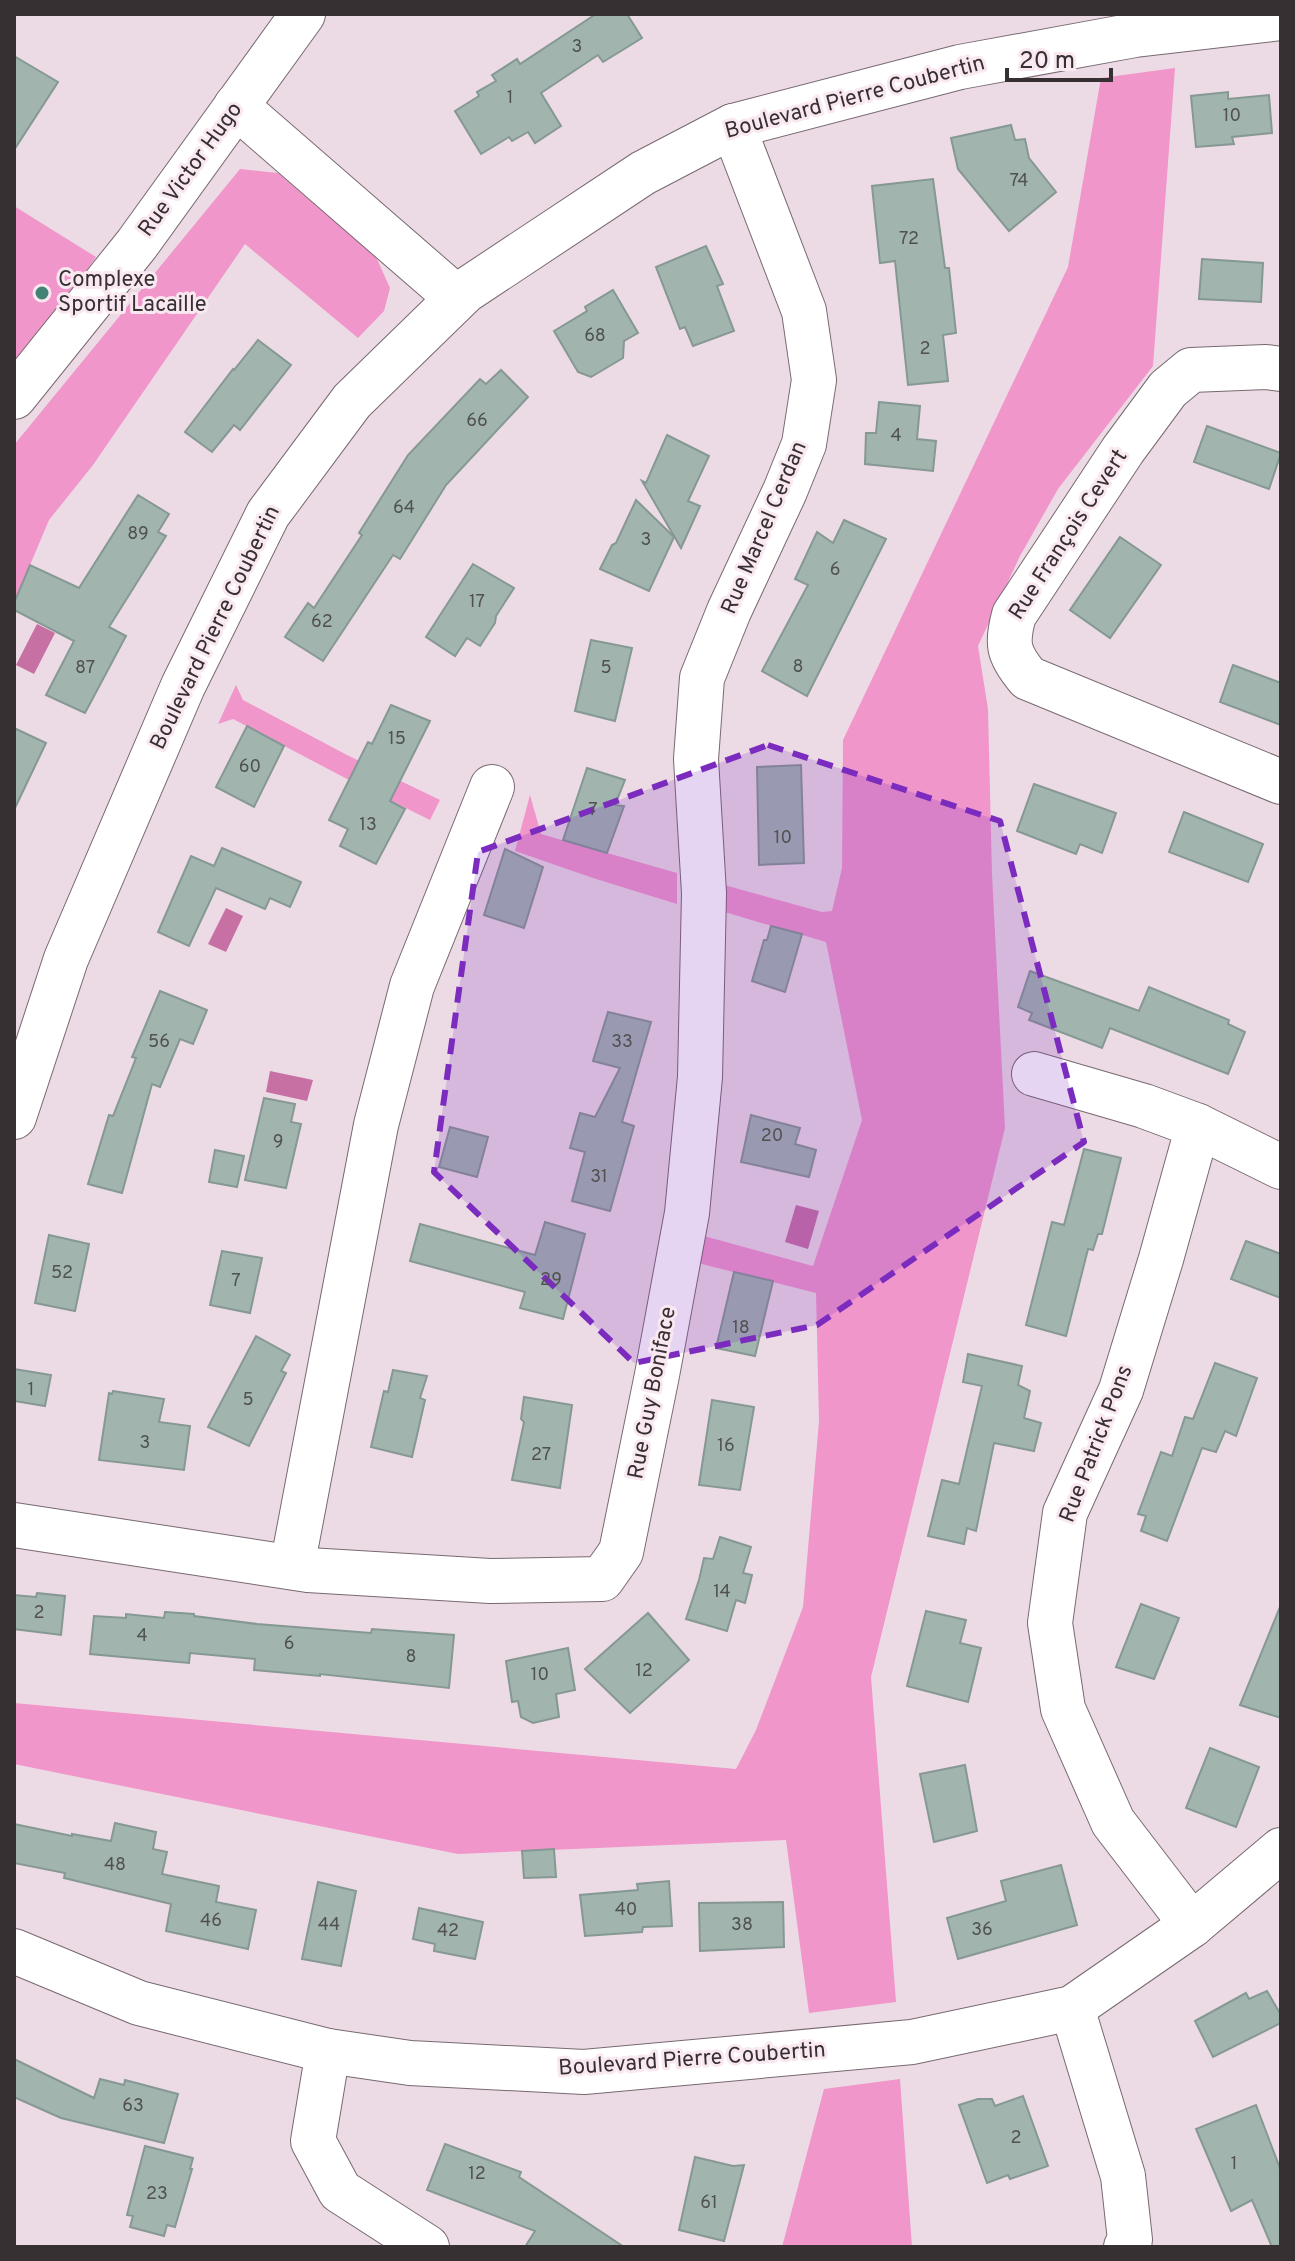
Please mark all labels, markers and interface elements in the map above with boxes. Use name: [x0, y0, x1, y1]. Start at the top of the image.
scale bar: [1007, 32, 1111, 82]
house number: 3: [572, 36, 582, 59]
text: 20 m: [1019, 47, 1075, 77]
street label: Boulevard Pierre Coubertin: [722, 50, 988, 146]
house number: 1: [507, 87, 513, 110]
street label: Rue Victor Hugo: [133, 97, 249, 243]
house number: 10: [1223, 105, 1241, 128]
house number: 74: [1010, 170, 1028, 193]
house number: 72: [899, 228, 919, 251]
place label: Complexe Sportif Lacaille: [58, 267, 206, 319]
marker: Complexe Sportif Lacaille: [33, 284, 51, 302]
house number: 68: [584, 325, 606, 348]
house number: 2: [919, 338, 931, 361]
house number: 66: [466, 410, 488, 433]
house number: 4: [890, 425, 902, 448]
street label: Rue Marcel Cerdan: [716, 437, 814, 619]
street label: Rue François Cevert: [1004, 445, 1134, 625]
house number: 64: [393, 497, 415, 520]
street label: Boulevard Pierre Coubertin: [145, 502, 287, 754]
house number: 89: [127, 523, 149, 546]
house number: 3: [641, 529, 651, 552]
house number: 6: [830, 559, 840, 582]
house number: 17: [469, 591, 485, 614]
house number: 62: [311, 611, 333, 634]
house number: 8: [793, 656, 804, 679]
house number: 87: [75, 657, 95, 680]
house number: 5: [600, 657, 612, 680]
house number: 15: [388, 728, 406, 751]
house number: 60: [239, 756, 261, 779]
house number: 7: [588, 799, 598, 822]
house number: 13: [359, 814, 377, 837]
house number: 10: [774, 827, 792, 850]
house number: 56: [148, 1031, 170, 1054]
house number: 33: [611, 1031, 633, 1054]
house number: 20: [761, 1125, 783, 1148]
house number: 9: [273, 1131, 283, 1154]
house number: 31: [590, 1166, 608, 1189]
house number: 52: [51, 1262, 73, 1285]
house number: 29: [540, 1269, 562, 1292]
house number: 7: [231, 1270, 241, 1293]
street label: Rue Guy Boniface: [623, 1304, 683, 1482]
house number: 18: [732, 1317, 750, 1340]
street label: Rue Patrick Pons: [1055, 1361, 1139, 1527]
house number: 1: [28, 1379, 34, 1402]
house number: 5: [242, 1389, 254, 1412]
house number: 3: [140, 1432, 150, 1455]
house number: 16: [717, 1435, 735, 1458]
house number: 27: [531, 1444, 551, 1467]
house number: 14: [713, 1581, 731, 1604]
house number: 2: [33, 1602, 45, 1625]
house number: 4: [136, 1625, 148, 1648]
house number: 6: [284, 1633, 294, 1656]
house number: 8: [406, 1646, 417, 1669]
house number: 12: [635, 1660, 653, 1683]
house number: 10: [531, 1664, 549, 1687]
house number: 48: [104, 1854, 126, 1877]
house number: 40: [615, 1899, 637, 1922]
house number: 46: [200, 1910, 222, 1933]
house number: 44: [318, 1914, 340, 1937]
house number: 38: [731, 1914, 753, 1937]
house number: 36: [971, 1919, 993, 1942]
house number: 42: [437, 1920, 459, 1943]
street label: Boulevard Pierre Coubertin: [557, 2037, 827, 2083]
house number: 63: [122, 2095, 144, 2118]
house number: 2: [1010, 2127, 1022, 2150]
house number: 1: [1231, 2153, 1237, 2176]
house number: 12: [468, 2163, 486, 2186]
house number: 23: [146, 2183, 168, 2206]
house number: 61: [700, 2192, 718, 2215]

